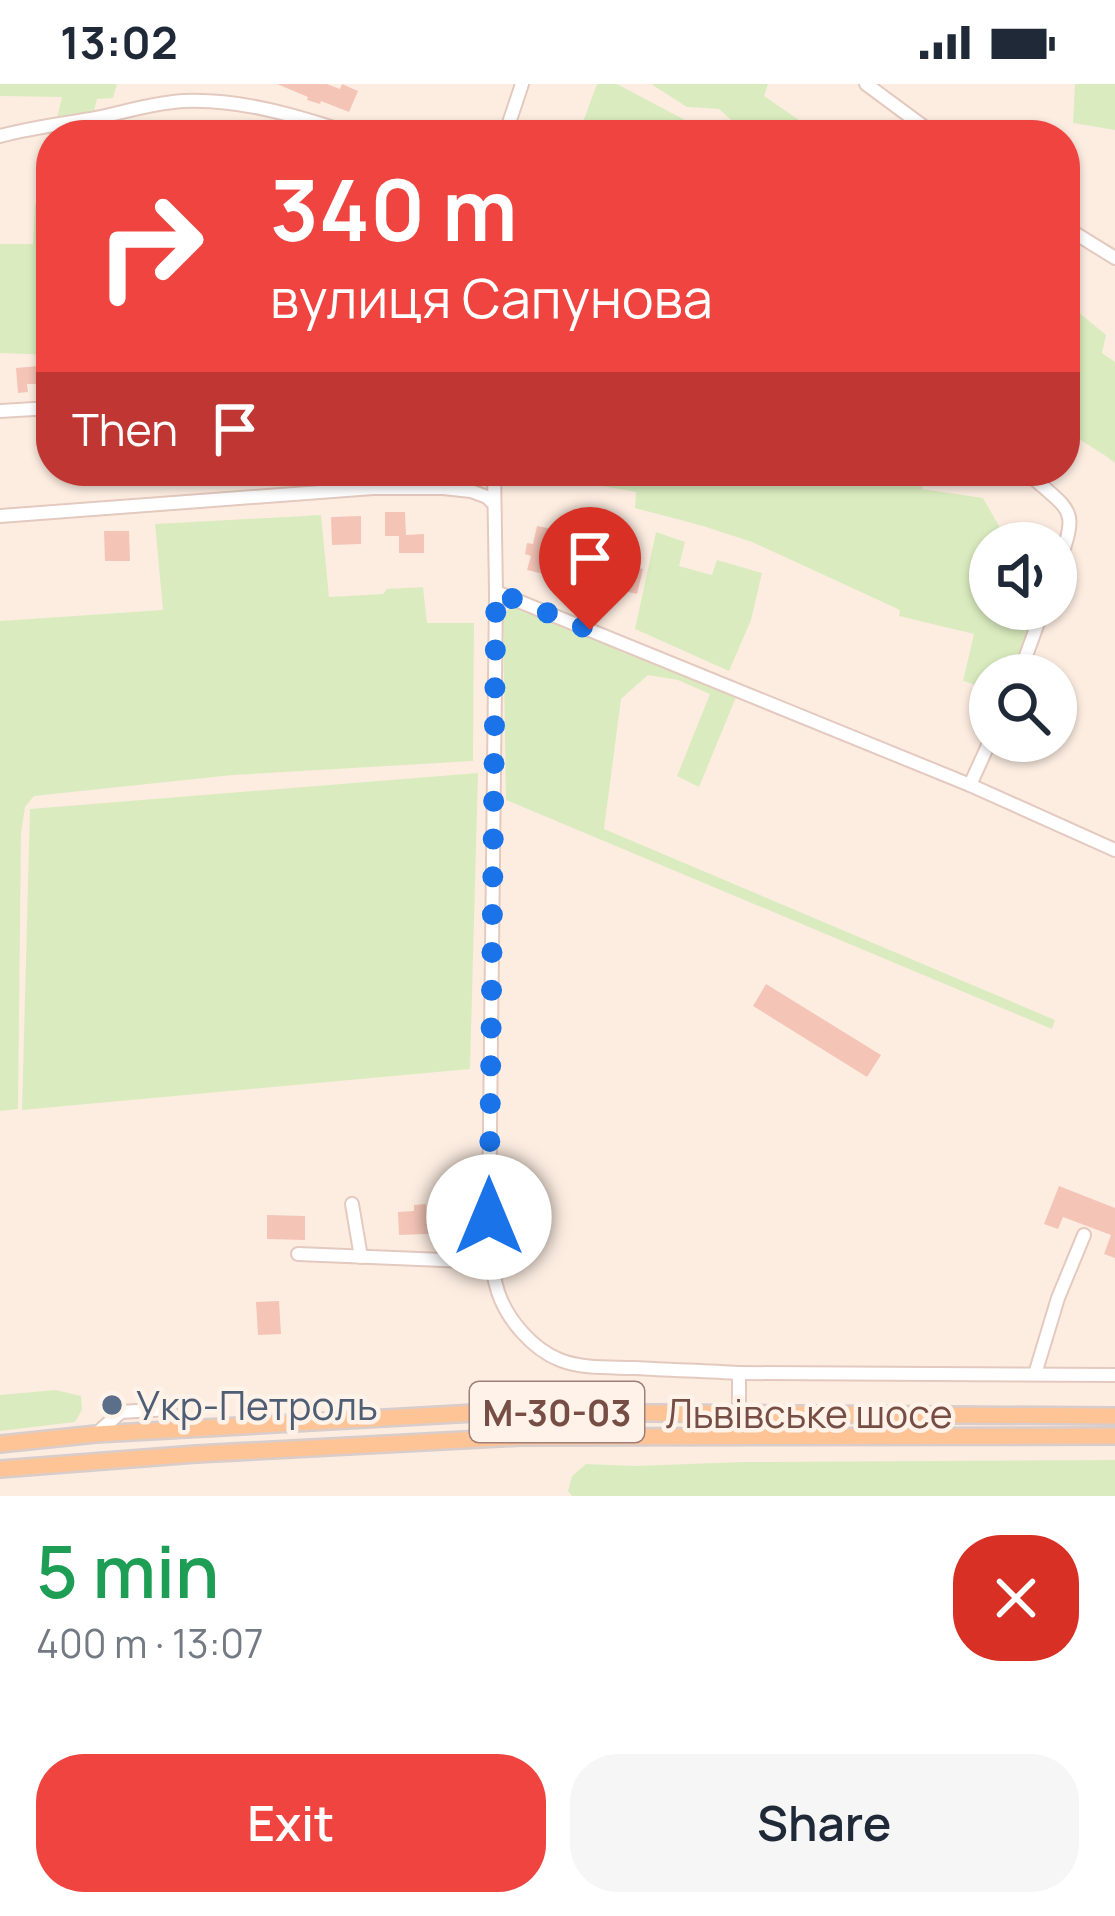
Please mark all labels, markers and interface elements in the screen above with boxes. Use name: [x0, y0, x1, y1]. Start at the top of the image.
text: 13:02: [60, 11, 178, 73]
text: 340 m: [270, 151, 518, 266]
icon: right: [72, 168, 228, 324]
text: вулиця Сапунова: [270, 260, 713, 334]
icon: arrive: [202, 396, 268, 462]
text: Then: [72, 398, 178, 460]
pin: [539, 507, 641, 630]
map controls: [969, 522, 1077, 762]
button: sound: [969, 522, 1077, 630]
icon: arrive: [557, 525, 623, 591]
button: search: [969, 654, 1077, 762]
position arrow: [426, 1154, 552, 1280]
place label: Укр-Петроль: [136, 1378, 378, 1432]
road number: М-30-03: [470, 1382, 644, 1442]
street label: Львівське шосе: [665, 1386, 953, 1440]
marker: Укр-Петроль: [99, 1392, 125, 1418]
text: 5 min: [36, 1521, 219, 1620]
button: close: [953, 1535, 1079, 1661]
text: 400 m · 13:07: [36, 1616, 264, 1670]
button: Exit: [36, 1754, 546, 1892]
button: Share: [570, 1754, 1079, 1892]

